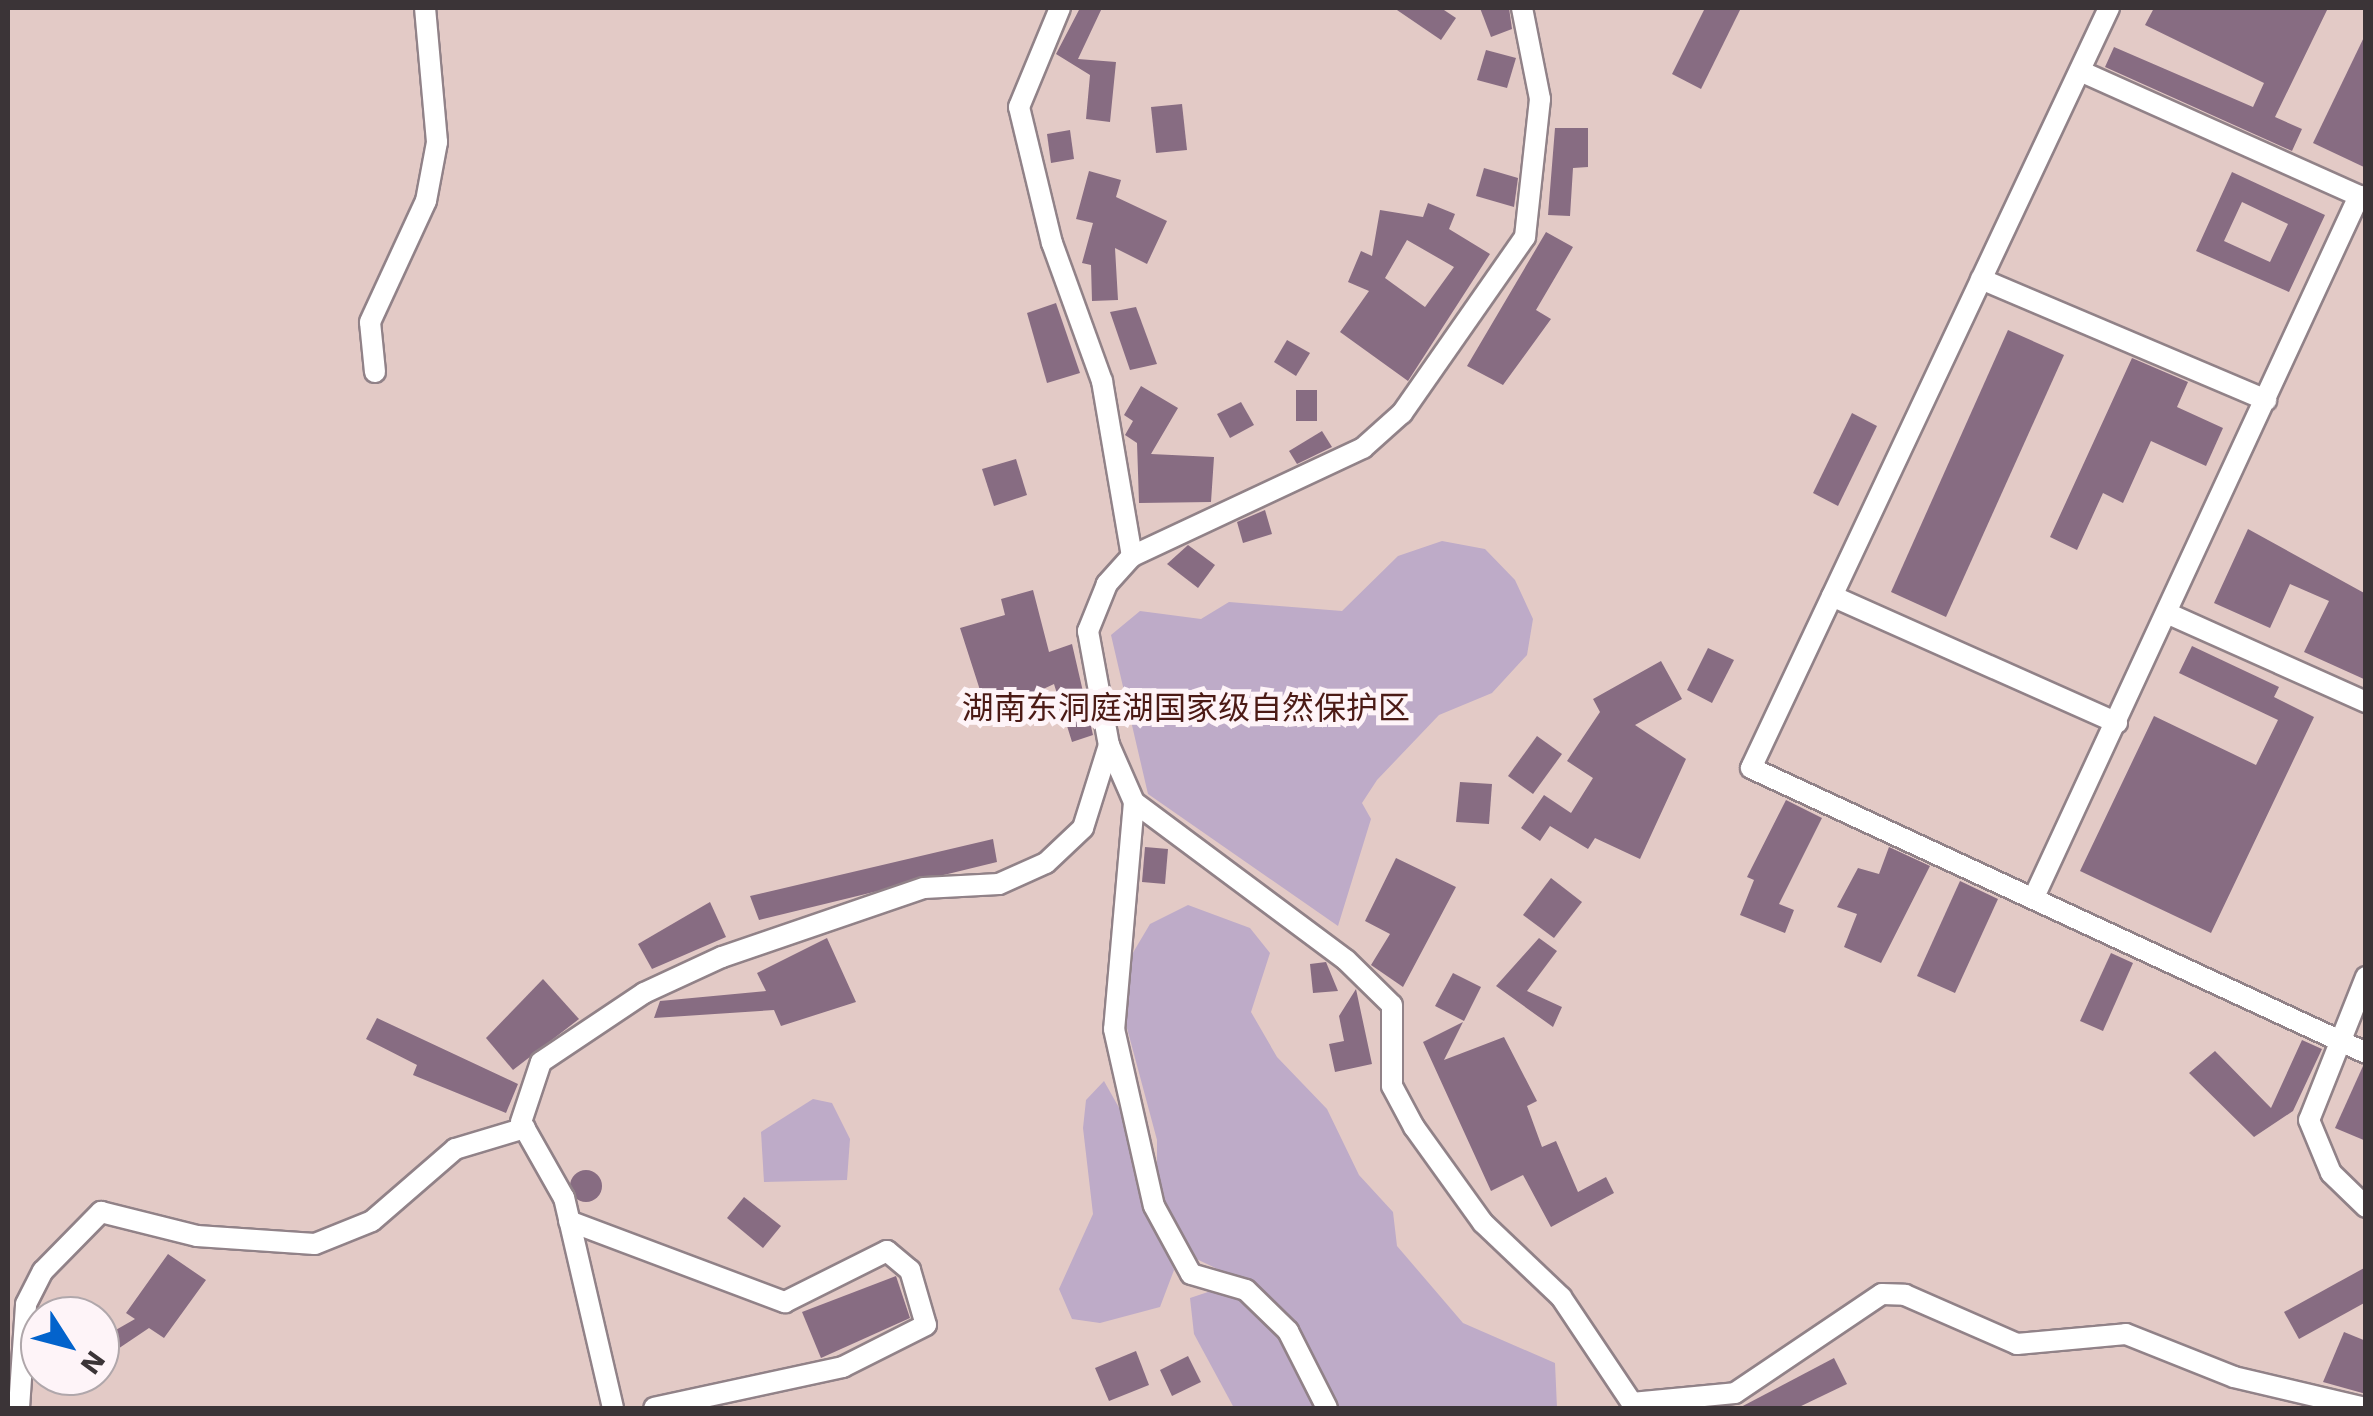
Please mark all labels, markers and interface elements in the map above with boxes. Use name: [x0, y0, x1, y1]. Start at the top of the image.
park label: 湖南东洞庭湖国家级自然保护区: [962, 689, 1410, 727]
north arrow: [20, 1296, 120, 1396]
text: N: [74, 1345, 113, 1381]

